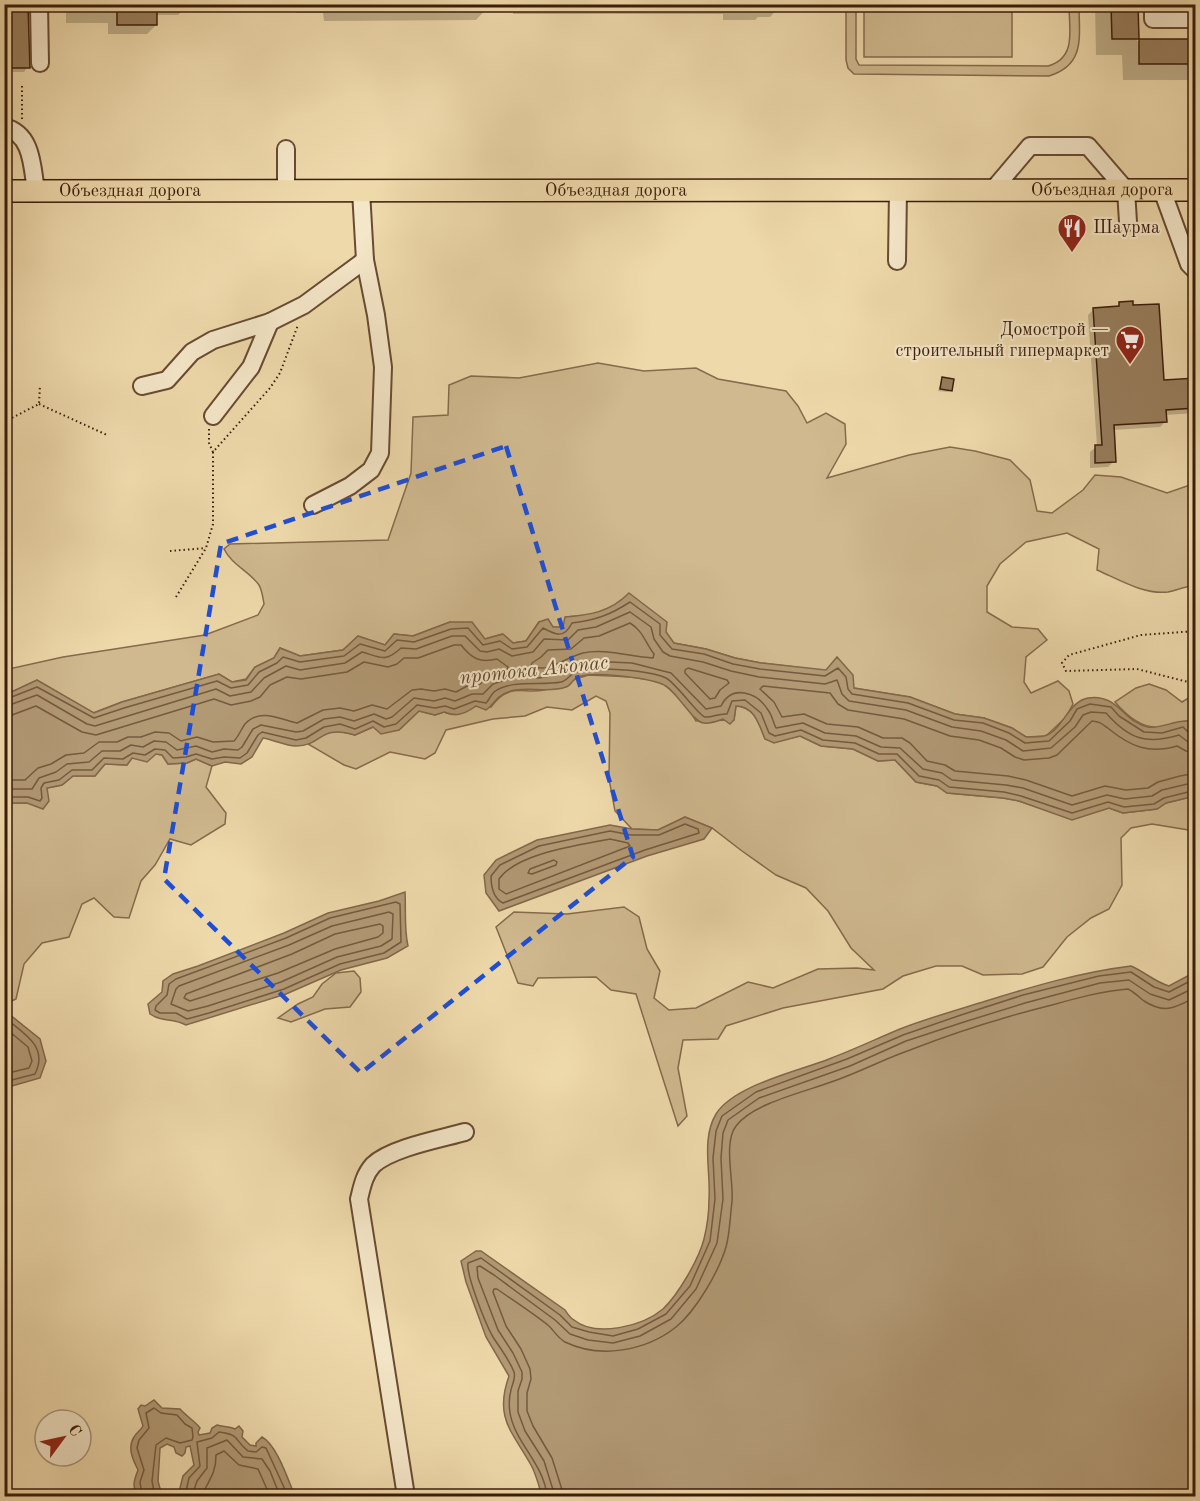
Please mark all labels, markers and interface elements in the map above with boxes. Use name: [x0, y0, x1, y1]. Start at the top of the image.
street label: Объездная дорога: [545, 181, 687, 200]
street label: Объездная дорога: [1031, 181, 1173, 199]
street label: Объездная дорога: [59, 182, 201, 200]
restaurant icon: Шаурма: [1056, 212, 1088, 254]
place label: Шаурма: [1093, 219, 1160, 237]
place label: Домострой — строительный гипермаркет: [896, 321, 1109, 360]
supermarket icon: Домострой — строительный гипермаркет: [1114, 324, 1146, 366]
water label: протока Акопас: [459, 653, 609, 689]
north arrow: [33, 1408, 93, 1468]
text: С: [64, 1422, 83, 1440]

